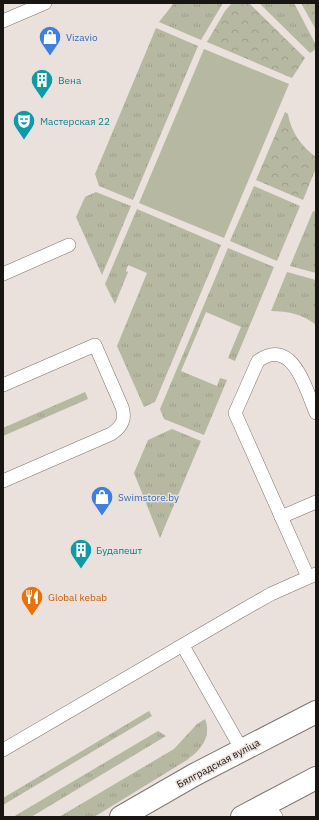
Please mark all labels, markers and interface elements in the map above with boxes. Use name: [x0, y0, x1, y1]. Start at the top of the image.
shop icon: Vizavio: [37, 24, 63, 57]
place label: Vizavio: [66, 31, 98, 44]
building icon: Вена: [29, 67, 55, 100]
place label: Вена: [58, 74, 82, 87]
theatre icon: Мастерская 22: [11, 108, 37, 141]
place label: Мастерская 22: [40, 115, 110, 128]
shop icon: Swimstore.by: [89, 484, 115, 517]
place label: Swimstore.by: [118, 491, 179, 504]
building icon: Будапешт: [68, 537, 94, 570]
place label: Будапешт: [96, 544, 143, 557]
restaurant icon: Global kebab: [19, 584, 45, 617]
place label: Global kebab: [48, 591, 107, 604]
street label: Бялградская вуліца: [174, 736, 263, 791]

